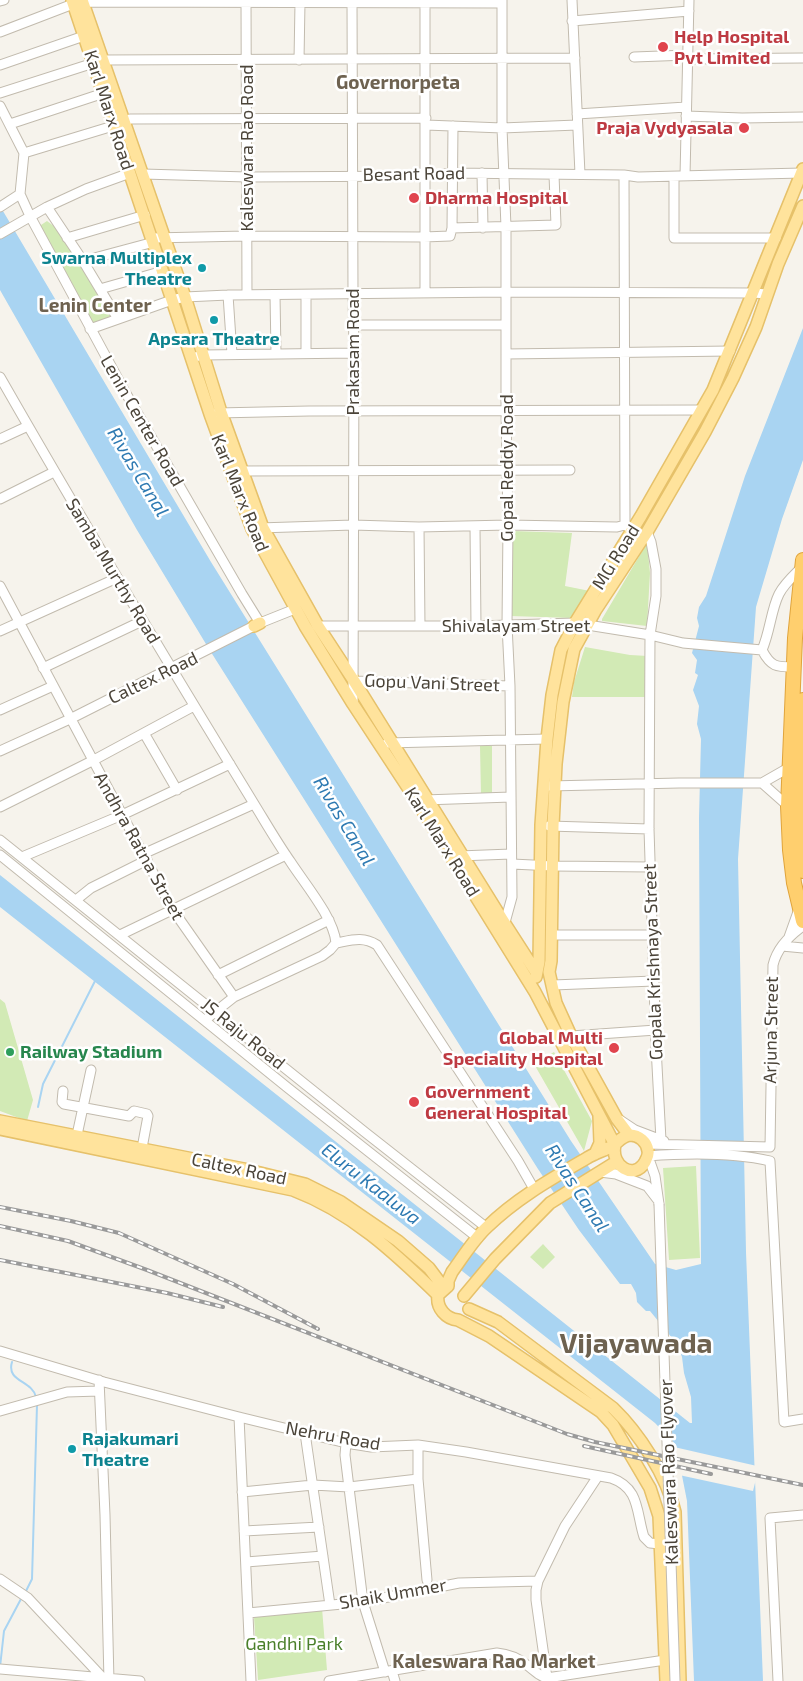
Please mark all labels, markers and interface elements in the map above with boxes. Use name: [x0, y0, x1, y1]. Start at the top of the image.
place label: Help Hospital Pvt Limited: [674, 26, 789, 68]
marker: Help Hospital Pvt Limited: [656, 40, 670, 54]
street label: Karl Marx Road: [79, 47, 139, 173]
street label: Kaleswara Rao Road: [236, 64, 258, 232]
district label: Governorpeta: [336, 72, 460, 94]
place label: Praja Vydyasala: [596, 117, 733, 139]
marker: Praja Vydyasala: [737, 121, 751, 135]
street label: Besant Road: [363, 162, 465, 186]
place label: Dharma Hospital: [425, 187, 568, 209]
marker: Dharma Hospital: [407, 191, 421, 205]
place label: Swarna Multiplex Theatre: [41, 247, 192, 290]
marker: Swarna Multiplex Theatre: [196, 262, 208, 274]
street label: Prakasam Road: [342, 288, 364, 416]
district label: Lenin Center: [39, 295, 151, 317]
marker: Apsara Theatre: [208, 314, 220, 326]
place label: Apsara Theatre: [148, 328, 280, 350]
street label: Lenin Center Road: [96, 352, 188, 490]
street label: Gopal Reddy Road: [496, 394, 518, 542]
water label: Rivas Canal: [102, 423, 174, 521]
street label: Karl Marx Road: [207, 431, 273, 555]
street label: Samba Murthy Road: [61, 495, 165, 647]
street label: MG Road: [588, 521, 644, 593]
street label: Shivalayam Street: [442, 615, 590, 637]
street label: Caltex Road: [105, 647, 201, 709]
street label: Gopu Vani Street: [364, 670, 500, 696]
street label: Andhra Ratna Street: [89, 768, 189, 924]
water label: Rivas Canal: [308, 772, 380, 870]
street label: Karl Marx Road: [400, 783, 484, 901]
street label: Gopala Krishnaya Street: [639, 863, 667, 1061]
street label: Arjuna Street: [759, 976, 783, 1084]
street label: JS Raju Road: [197, 994, 289, 1074]
place label: Global Multi Speciality Hospital: [443, 1027, 603, 1070]
place label: Railway Stadium: [20, 1041, 162, 1063]
marker: Global Multi Speciality Hospital: [607, 1041, 621, 1055]
marker: Railway Stadium: [4, 1046, 16, 1058]
place label: Government General Hospital: [425, 1081, 567, 1124]
marker: Government General Hospital: [407, 1095, 421, 1109]
water label: Eluru Kaaluva: [317, 1138, 425, 1230]
water label: Rivas Canal: [540, 1140, 614, 1236]
street label: Caltex Road: [189, 1148, 289, 1190]
district label: Vijayawada: [559, 1327, 713, 1361]
street label: Kaleswara Rao Flyover: [655, 1379, 683, 1565]
street label: Nehru Road: [284, 1417, 382, 1455]
place label: Rajakumari Theatre: [82, 1428, 179, 1470]
marker: Rajakumari Theatre: [66, 1443, 78, 1455]
street label: Shaik Ummer: [338, 1574, 448, 1614]
park label: Gandhi Park: [245, 1633, 343, 1655]
district label: Kaleswara Rao Market: [392, 1651, 596, 1673]

